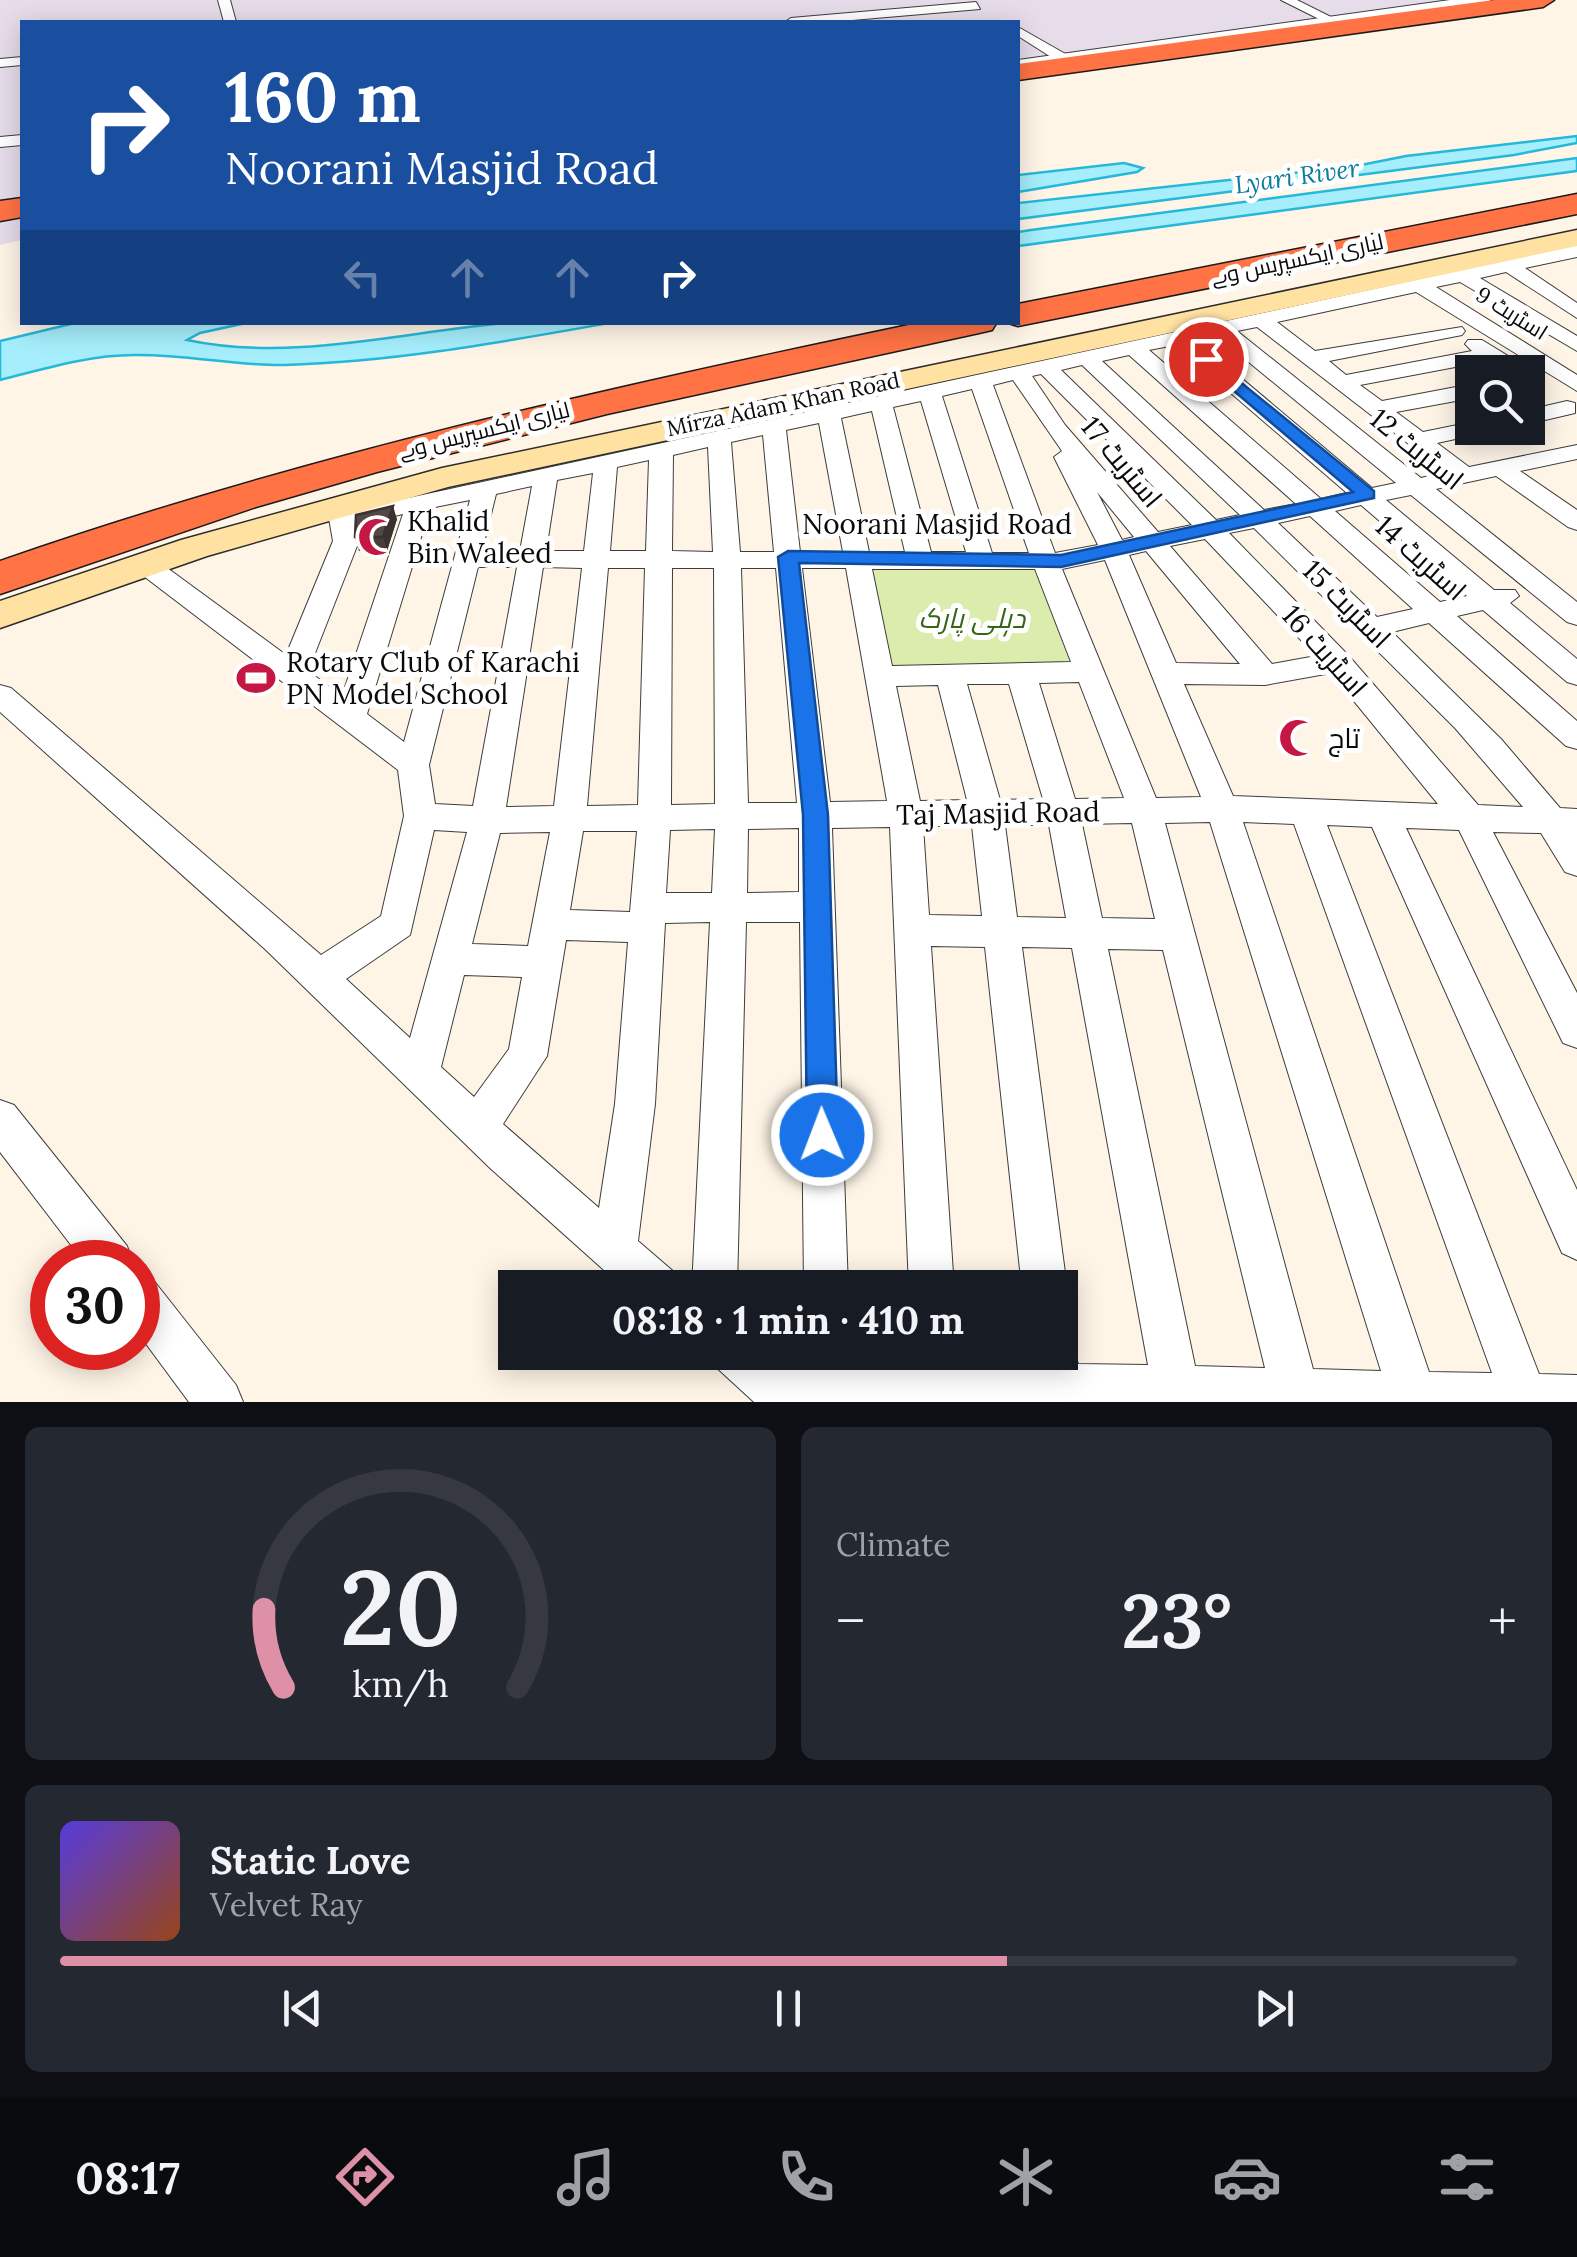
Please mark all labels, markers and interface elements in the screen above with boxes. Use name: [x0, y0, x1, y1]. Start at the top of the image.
text: 160 m: [225, 52, 421, 141]
icon: right: [60, 60, 190, 190]
text: Noorani Masjid Road: [225, 139, 659, 196]
water label: Lyari River: [1233, 151, 1362, 201]
street label: لیاری ایکسپریس وے: [1208, 227, 1386, 292]
icon: left: [335, 250, 390, 305]
icon: ahead: [440, 250, 495, 305]
icon: ahead: [545, 250, 600, 305]
icon: right: [650, 250, 705, 305]
street label: اسٹریٹ 9: [1471, 280, 1553, 346]
pin: [1164, 317, 1249, 402]
icon: arrive: [1179, 332, 1234, 387]
map controls: [1455, 355, 1545, 445]
button: search: [1455, 355, 1545, 445]
street label: Mirza Adam Khan Road: [664, 366, 902, 442]
street label: لیاری ایکسپریس وے: [395, 395, 573, 466]
street label: اسٹریٹ 12: [1363, 400, 1471, 498]
street label: اسٹریٹ 17: [1073, 409, 1171, 515]
place label: Khalid Bin Waleed: [407, 503, 552, 571]
street label: Noorani Masjid Road: [802, 506, 1072, 542]
street label: اسٹریٹ 14: [1368, 508, 1474, 608]
mosque icon: Khalid Bin Waleed: [356, 516, 398, 558]
street label: اسٹریٹ 15: [1295, 552, 1399, 656]
street label: اسٹریٹ 16: [1274, 598, 1376, 704]
park label: دہلی پارک: [919, 600, 1027, 637]
place label: Rotary Club of Karachi PN Model School: [286, 644, 580, 712]
sports icon: Rotary Club of Karachi PN Model School: [235, 657, 277, 699]
mosque icon: تاج: [1277, 717, 1319, 759]
place label: تاج: [1328, 720, 1361, 757]
street label: Taj Masjid Road: [896, 793, 1100, 833]
position arrow: [770, 1083, 874, 1187]
speed limit sign: 30: [30, 1240, 160, 1370]
text: 08:18 · 1 min · 410 m: [612, 1296, 964, 1344]
text: Climate: [836, 1524, 951, 1565]
text: 20: [340, 1540, 461, 1673]
text: 23°: [1121, 1573, 1232, 1669]
text: −: [836, 1586, 865, 1656]
text: +: [1488, 1586, 1517, 1656]
text: km/h: [352, 1661, 449, 1707]
text: Static Love: [210, 1836, 410, 1884]
text: Velvet Ray: [210, 1884, 363, 1925]
icon: previous: [275, 1981, 330, 2036]
icon: pause: [761, 1981, 816, 2036]
icon: next: [1247, 1981, 1302, 2036]
icon: directions: [330, 2142, 400, 2212]
icon: music: [551, 2142, 621, 2212]
icon: phone: [771, 2142, 841, 2212]
icon: climate: [991, 2142, 1061, 2212]
icon: car: [1212, 2142, 1282, 2212]
icon: filters: [1432, 2142, 1502, 2212]
text: 08:17: [75, 2149, 180, 2206]

